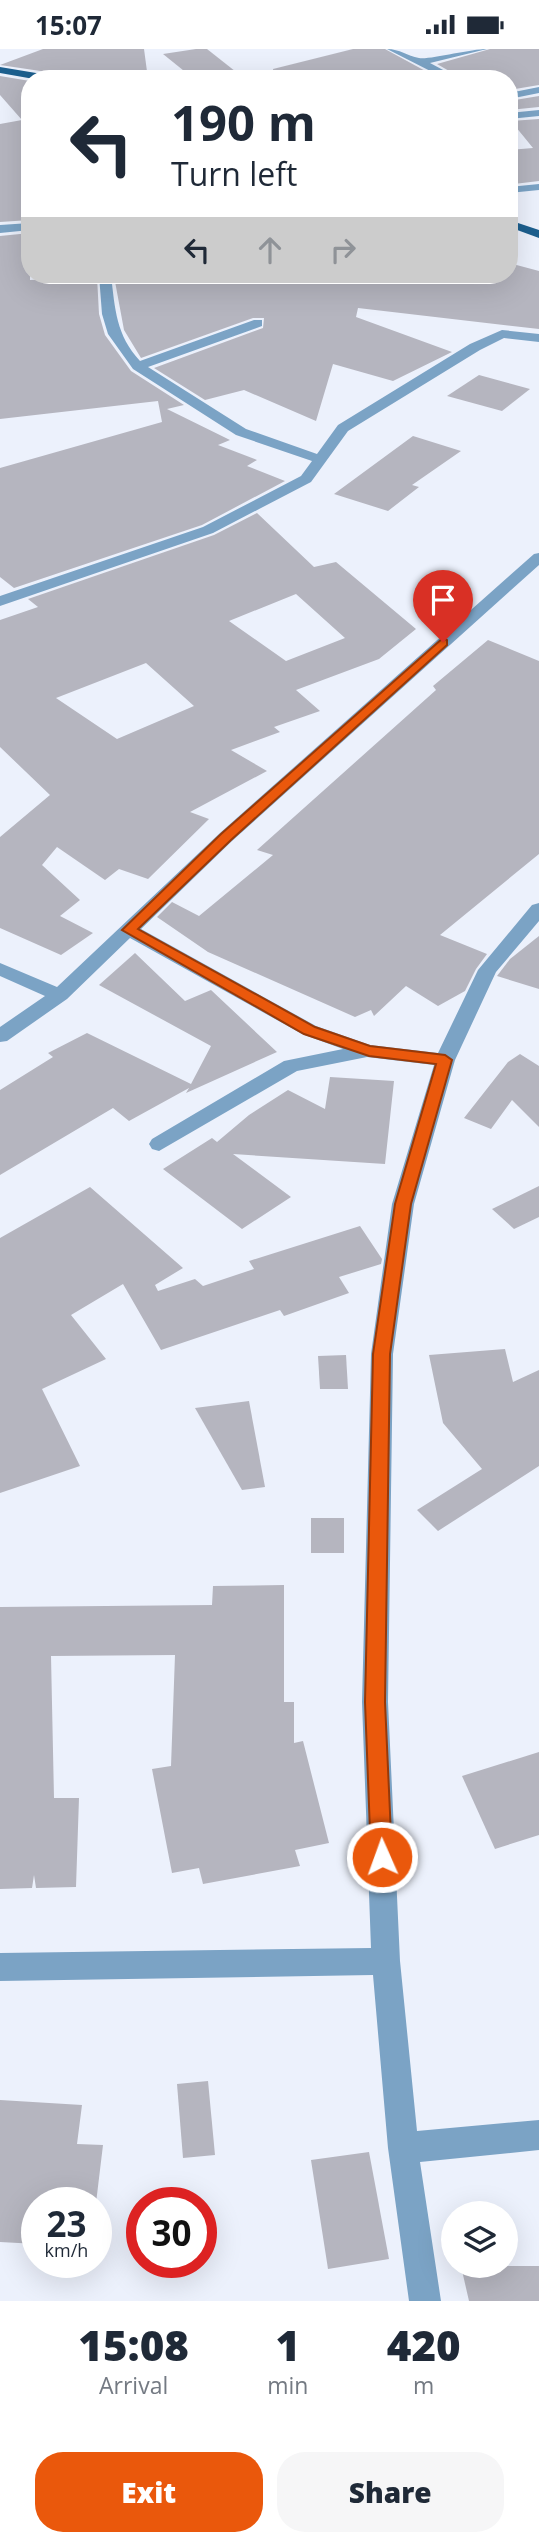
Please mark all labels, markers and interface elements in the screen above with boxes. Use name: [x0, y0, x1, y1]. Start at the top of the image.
text: 15:07: [35, 7, 102, 43]
text: 190 m: [171, 89, 316, 155]
icon: left: [56, 98, 147, 189]
text: Turn left: [171, 152, 297, 195]
icon: left: [178, 231, 216, 269]
icon: ahead: [251, 231, 289, 269]
icon: right: [324, 231, 362, 269]
pin: [413, 570, 473, 642]
icon: arrive: [424, 581, 462, 619]
position arrow: [345, 1820, 419, 1894]
speed limit sign: 30: [126, 2187, 217, 2278]
text: 23: [46, 2200, 87, 2247]
map controls: [441, 2201, 518, 2278]
button: layers: [441, 2201, 518, 2278]
text: km/h: [45, 2238, 88, 2262]
text: 15:08: [78, 2316, 189, 2373]
text: 1: [276, 2316, 300, 2373]
text: 420: [387, 2316, 461, 2373]
text: Arrival: [99, 2369, 168, 2401]
text: min: [267, 2369, 308, 2401]
text: m: [413, 2369, 434, 2401]
button: Exit: [35, 2452, 263, 2532]
button: Share: [277, 2452, 504, 2532]

